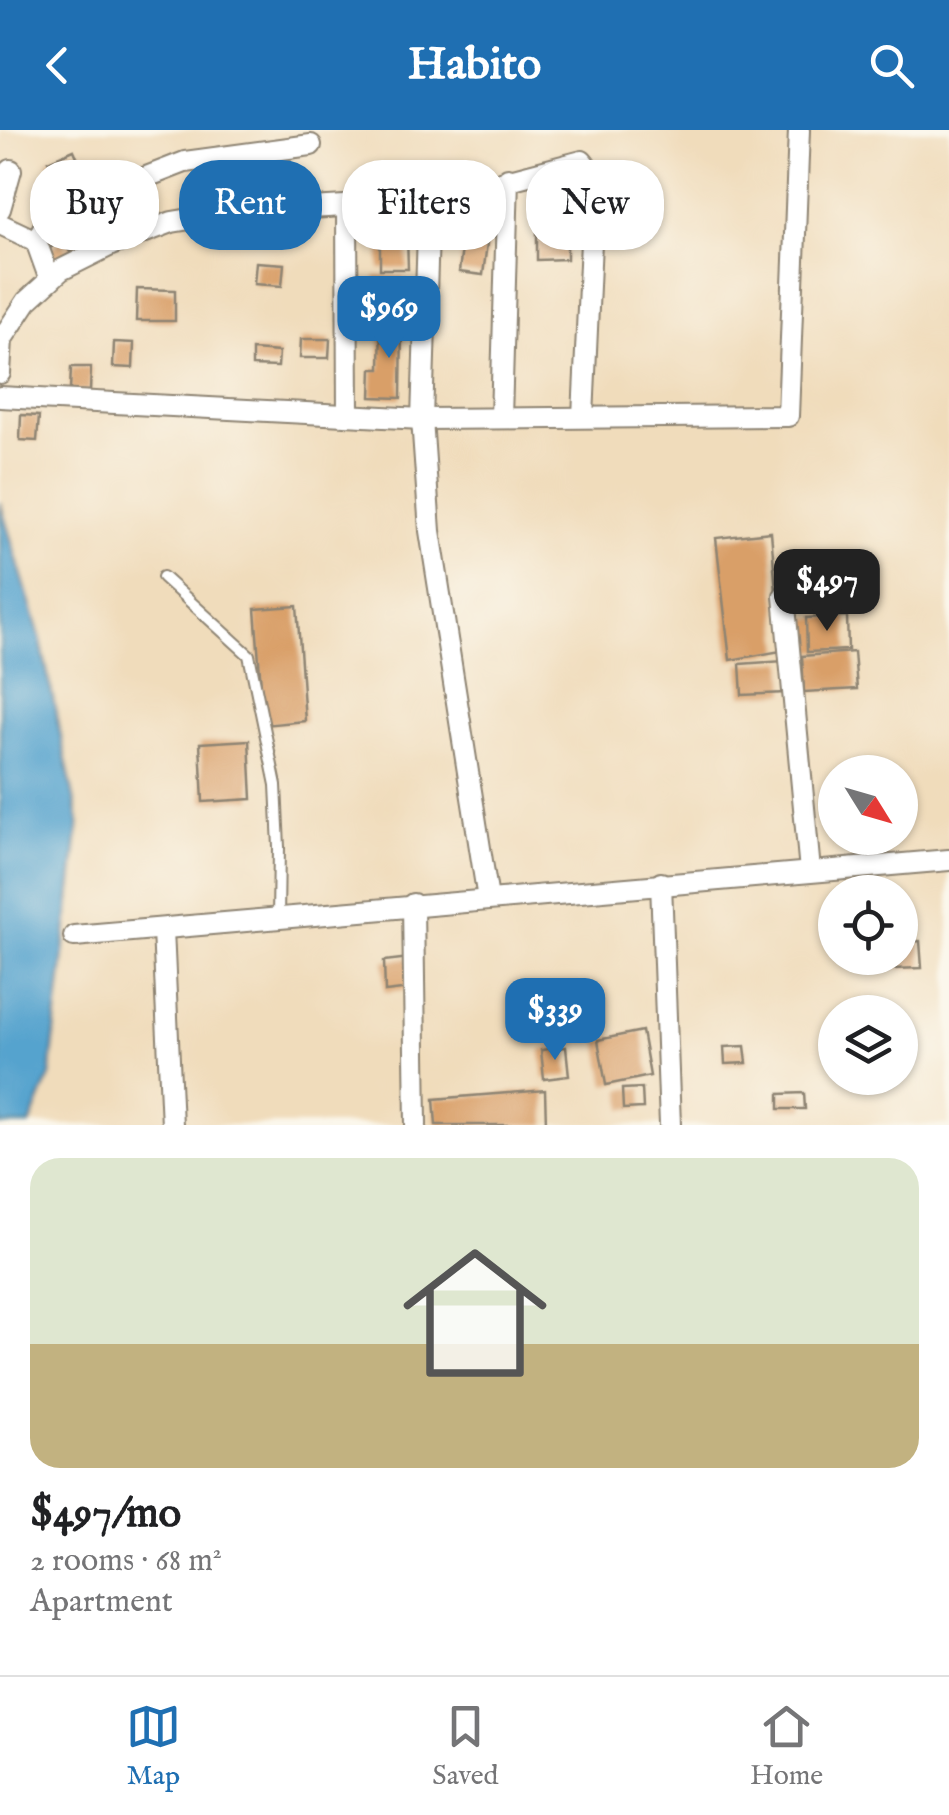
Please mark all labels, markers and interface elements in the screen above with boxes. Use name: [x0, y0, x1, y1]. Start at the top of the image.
text: Habito: [408, 37, 541, 94]
icon: back: [30, 38, 85, 93]
icon: search: [864, 38, 919, 93]
chip: Buy: [30, 160, 159, 250]
chip: Rent: [179, 160, 322, 250]
chip: Filters: [342, 160, 506, 250]
chip: New: [526, 160, 664, 250]
pin: $969: [330, 276, 448, 361]
text: $969: [359, 288, 419, 329]
pin: $497: [768, 549, 886, 634]
text: $497: [796, 561, 858, 602]
north arrow: [818, 755, 918, 855]
map controls: [818, 755, 918, 1095]
button: locate: [818, 875, 918, 975]
pin: $339: [496, 978, 614, 1063]
text: $339: [527, 990, 583, 1031]
button: layers: [818, 995, 918, 1095]
icon: home: [385, 1223, 565, 1403]
text: $497/mo: [30, 1488, 181, 1541]
text: 2 rooms · 68 m²: [30, 1541, 222, 1582]
text: Apartment: [30, 1582, 173, 1623]
tab: Map: [126, 1699, 181, 1794]
tab: Saved: [432, 1699, 499, 1794]
tab: Home: [750, 1699, 823, 1794]

